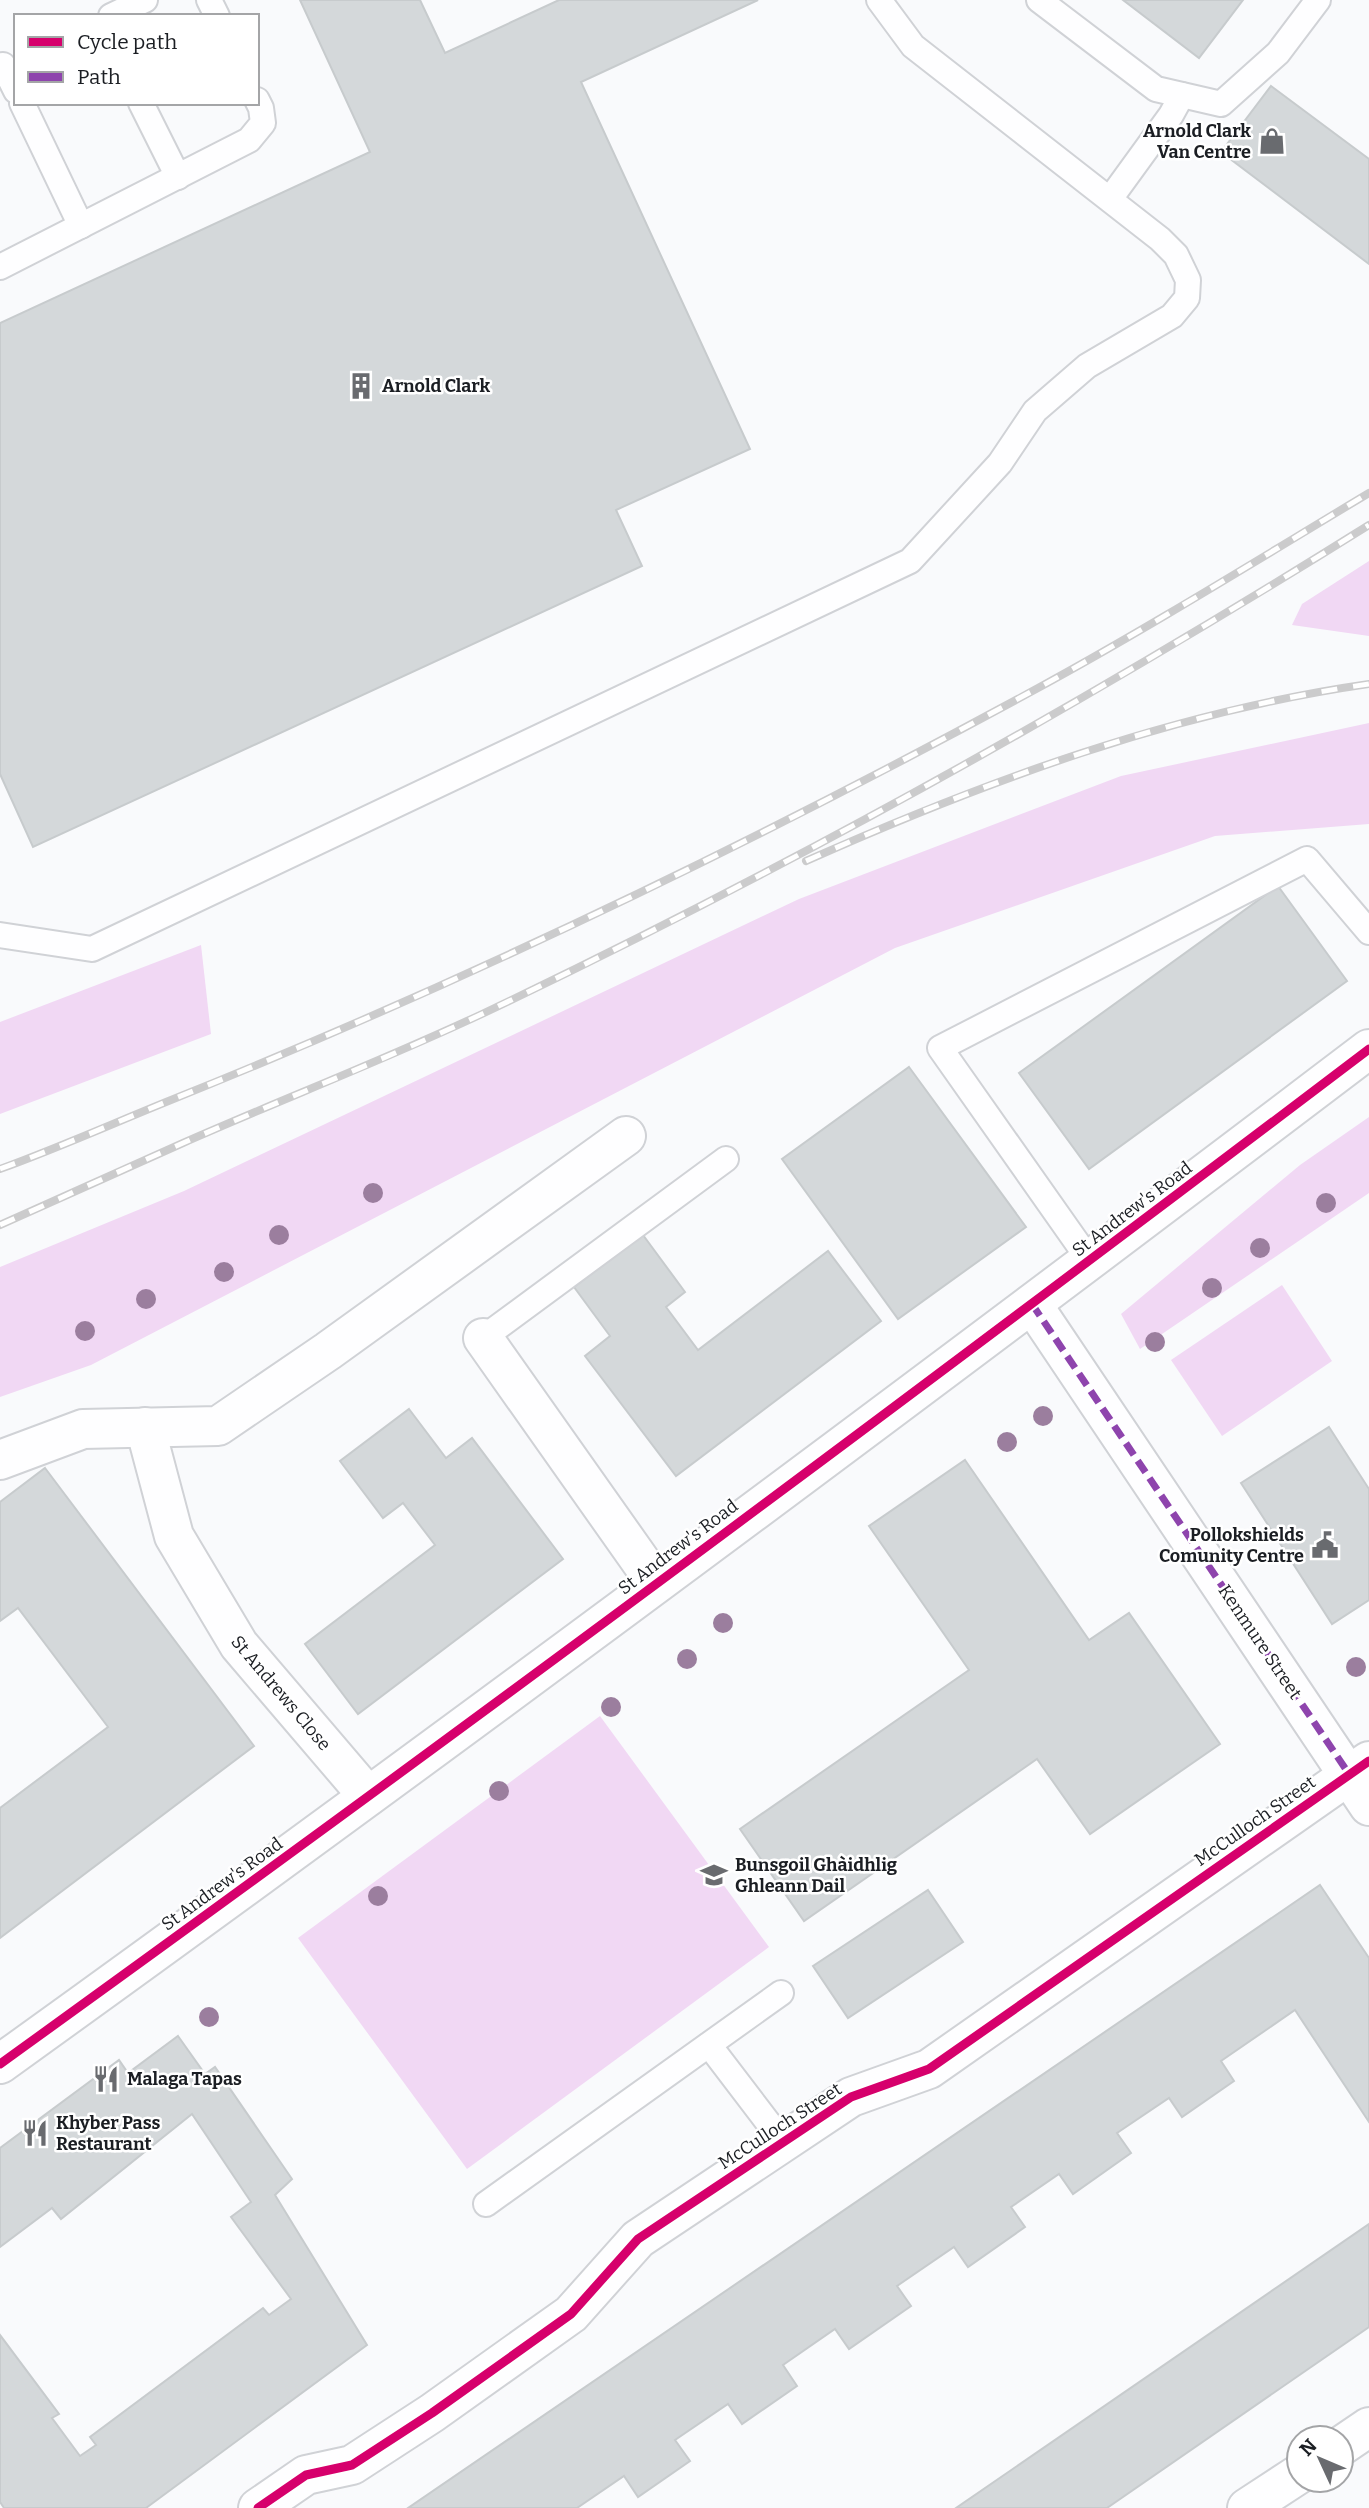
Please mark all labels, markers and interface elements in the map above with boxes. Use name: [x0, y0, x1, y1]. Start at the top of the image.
legend: [14, 14, 259, 105]
text: Cycle path: [77, 29, 177, 55]
text: Path: [77, 64, 121, 90]
place label: Arnold Clark Van Centre: [1143, 120, 1251, 163]
shop icon: Arnold Clark Van Centre: [1257, 126, 1287, 156]
building icon: Arnold Clark: [346, 371, 376, 401]
place label: Arnold Clark: [382, 375, 490, 397]
street label: St Andrew's Road: [1068, 1157, 1197, 1261]
street label: St Andrew's Road: [614, 1495, 743, 1599]
place label: Pollokshields Comunity Centre: [1159, 1524, 1304, 1567]
public building icon: Pollokshields Comunity Centre: [1310, 1530, 1340, 1560]
street label: Kenmure Street: [1214, 1581, 1307, 1704]
street label: St Andrews Close: [226, 1631, 336, 1755]
street label: McCulloch Street: [1190, 1771, 1320, 1871]
street label: St Andrew's Road: [157, 1832, 287, 1935]
place label: Bunsgoil Ghàidhlig Ghleann Dail: [735, 1854, 898, 1897]
school or university icon: Bunsgoil Ghàidhlig Ghleann Dail: [699, 1860, 729, 1890]
restaurant icon: Malaga Tapas: [91, 2064, 121, 2094]
place label: Malaga Tapas: [127, 2068, 242, 2090]
street label: McCulloch Street: [714, 2078, 846, 2174]
place label: Khyber Pass Restaurant: [56, 2112, 161, 2155]
restaurant icon: Khyber Pass Restaurant: [20, 2118, 50, 2148]
north arrow: [1285, 2424, 1355, 2494]
text: N: [1295, 2434, 1322, 2461]

